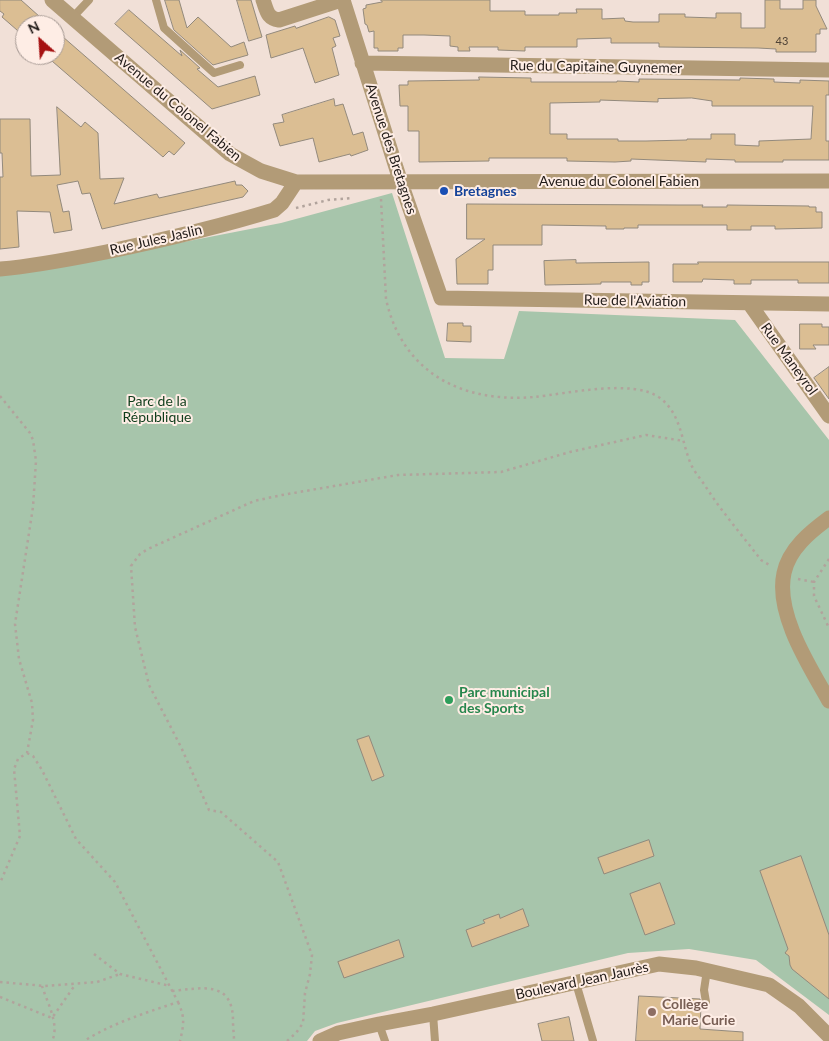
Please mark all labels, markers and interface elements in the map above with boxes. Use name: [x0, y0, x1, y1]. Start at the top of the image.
north arrow: [15, 15, 65, 65]
text: N: [25, 17, 42, 37]
house number: 43: [776, 34, 788, 48]
street label: Avenue du Colonel Fabien: [111, 49, 245, 165]
street label: Rue du Capitaine Guynemer: [510, 57, 682, 77]
street label: Avenue des Bretagnes: [362, 82, 420, 216]
street label: Avenue du Colonel Fabien: [539, 173, 699, 189]
place label: Bretagnes: [454, 183, 517, 199]
marker: Bretagnes: [438, 185, 450, 197]
street label: Rue Jules Jaslin: [108, 221, 204, 259]
street label: Rue de l'Aviation: [584, 292, 686, 310]
street label: Rue Maneyrol: [757, 320, 821, 398]
park label: Parc de la République: [123, 393, 191, 426]
place label: Parc municipal des Sports: [459, 684, 550, 716]
marker: Parc municipal des Sports: [443, 694, 455, 706]
street label: Boulevard Jean Jaurès: [514, 959, 650, 1003]
place label: Collège Marie Curie: [662, 996, 735, 1028]
marker: Collège Marie Curie: [646, 1006, 658, 1018]

